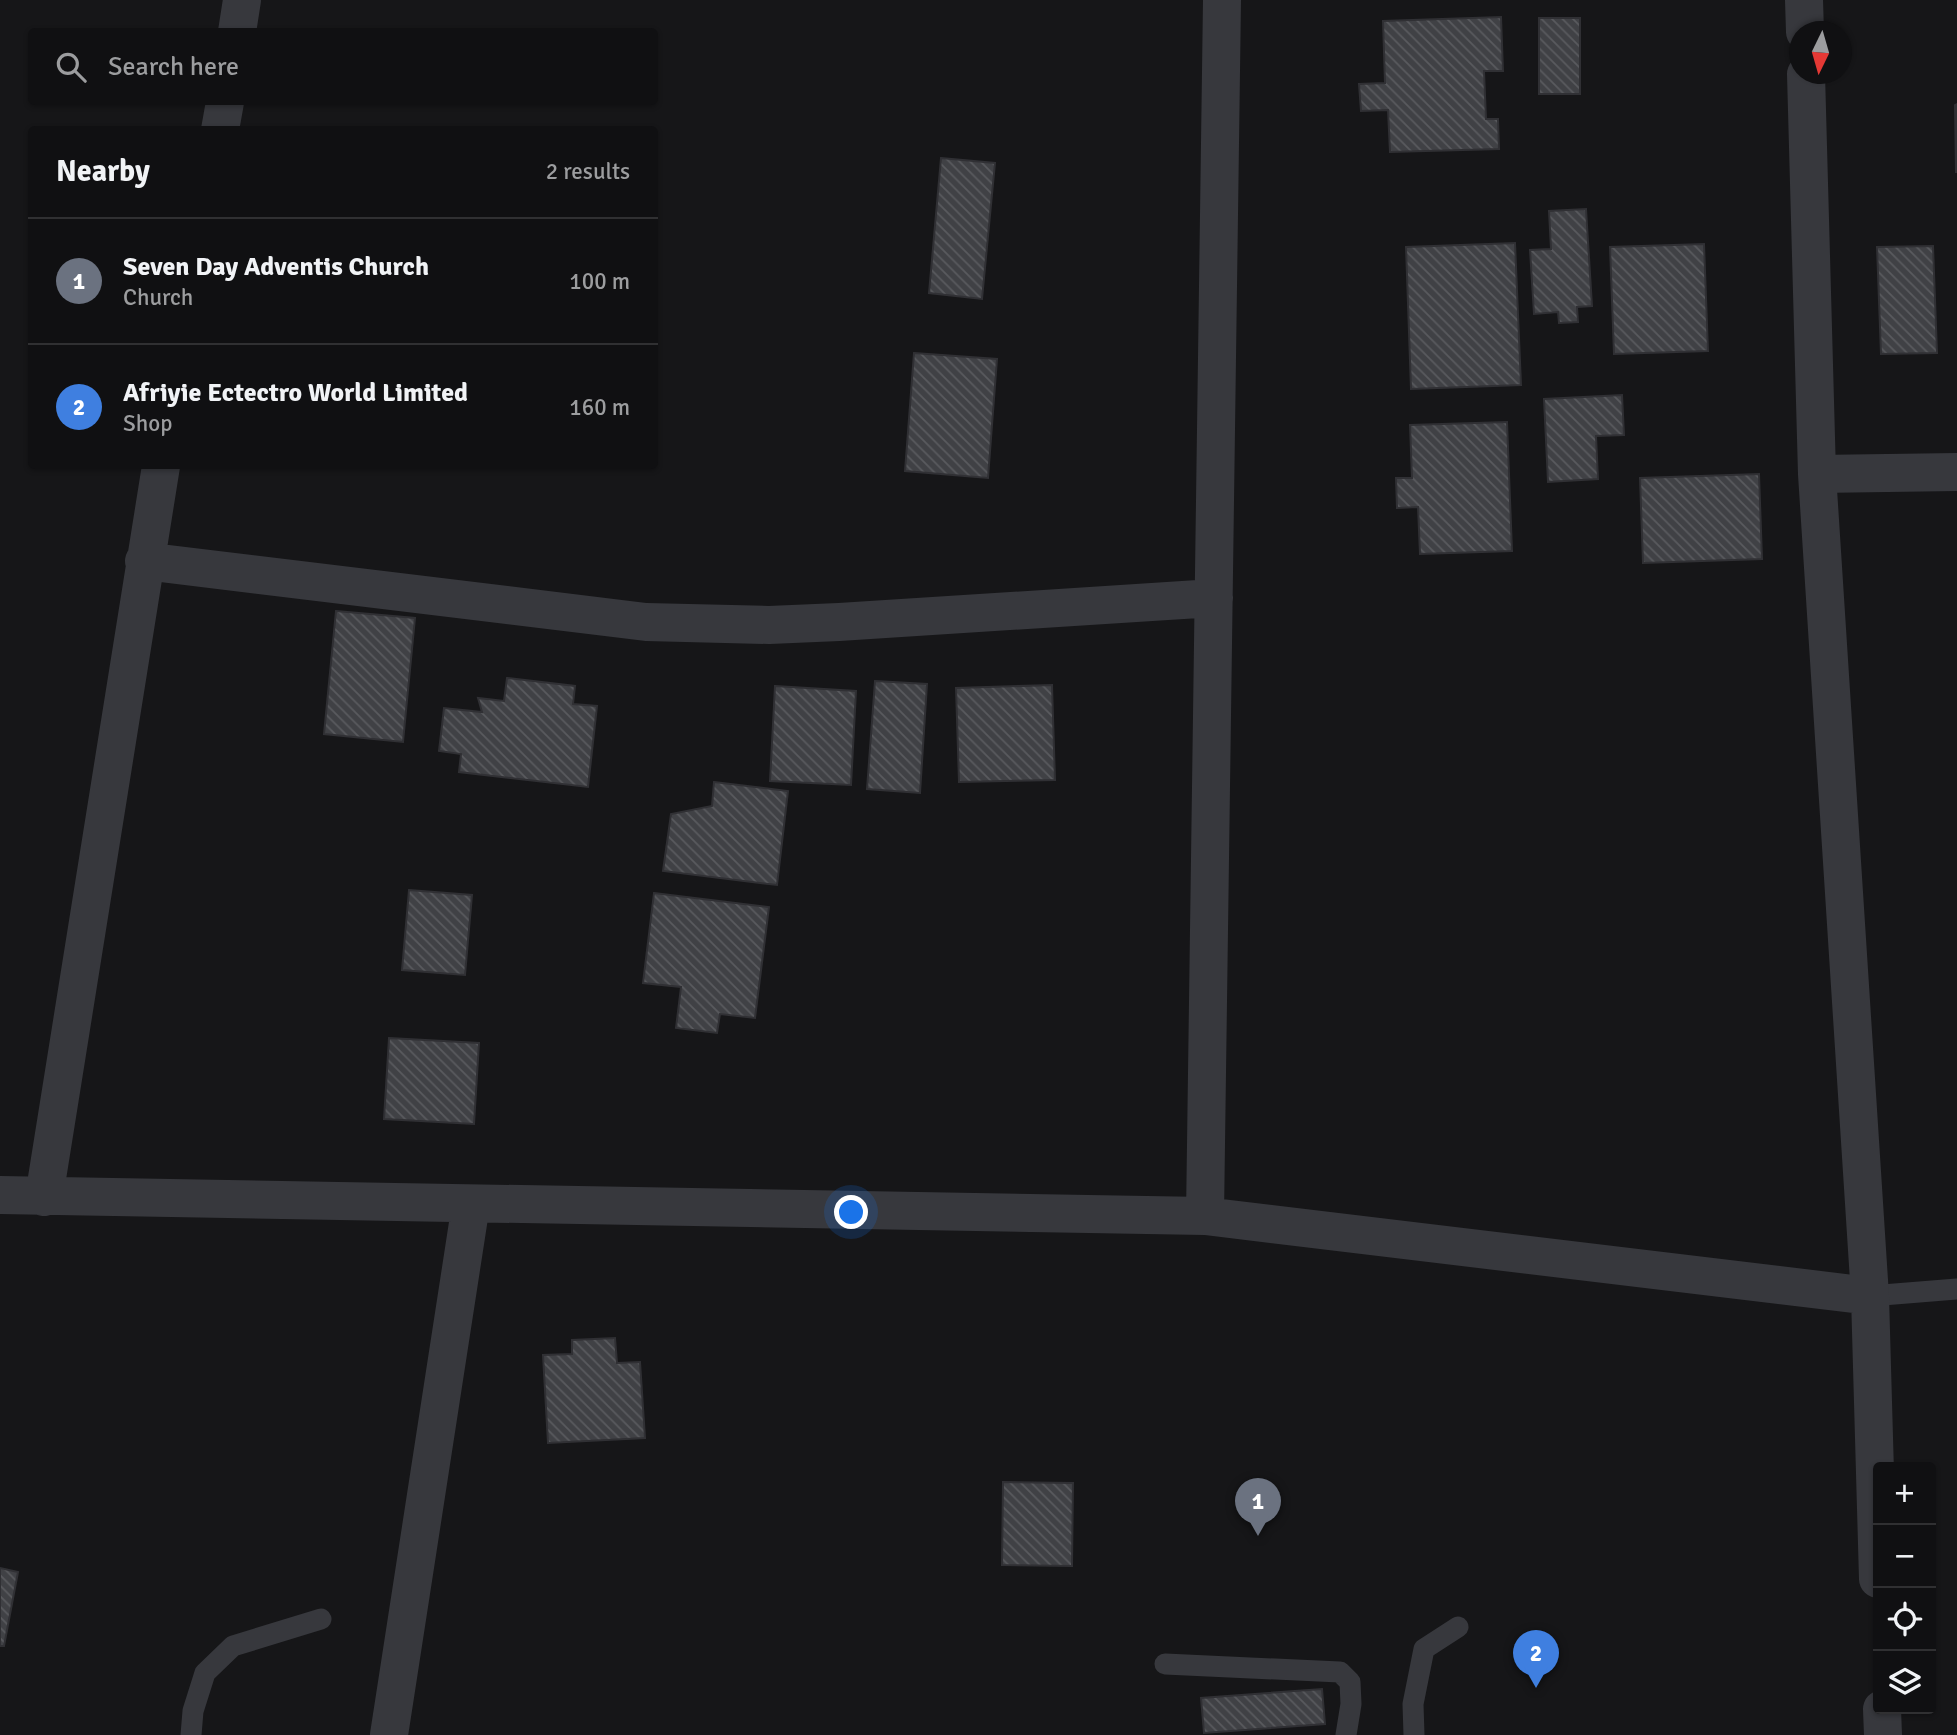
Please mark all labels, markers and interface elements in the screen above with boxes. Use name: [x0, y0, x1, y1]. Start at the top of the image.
north arrow: [1789, 21, 1852, 84]
search box: [28, 28, 658, 105]
icon: search: [52, 48, 90, 86]
text: Search here: [108, 51, 239, 83]
text: Nearby: [56, 153, 150, 190]
text: 2 results: [546, 157, 630, 186]
text: Seven Day Adventis Church: [123, 251, 429, 283]
text: 1: [73, 267, 85, 296]
text: 100 m: [569, 267, 630, 296]
text: Church: [123, 283, 193, 312]
text: Afriyie Ectectro World Limited: [123, 377, 468, 409]
text: 2: [73, 393, 85, 422]
text: 160 m: [569, 393, 630, 422]
text: Shop: [123, 409, 172, 438]
your location: [834, 1195, 868, 1229]
map controls: [1873, 1462, 1936, 1714]
button: +: [1873, 1462, 1936, 1525]
pin: 1: [1235, 1478, 1281, 1536]
button: −: [1873, 1525, 1936, 1588]
button: locate: [1873, 1588, 1936, 1651]
pin: 2: [1513, 1630, 1559, 1688]
button: layers: [1873, 1651, 1936, 1714]

